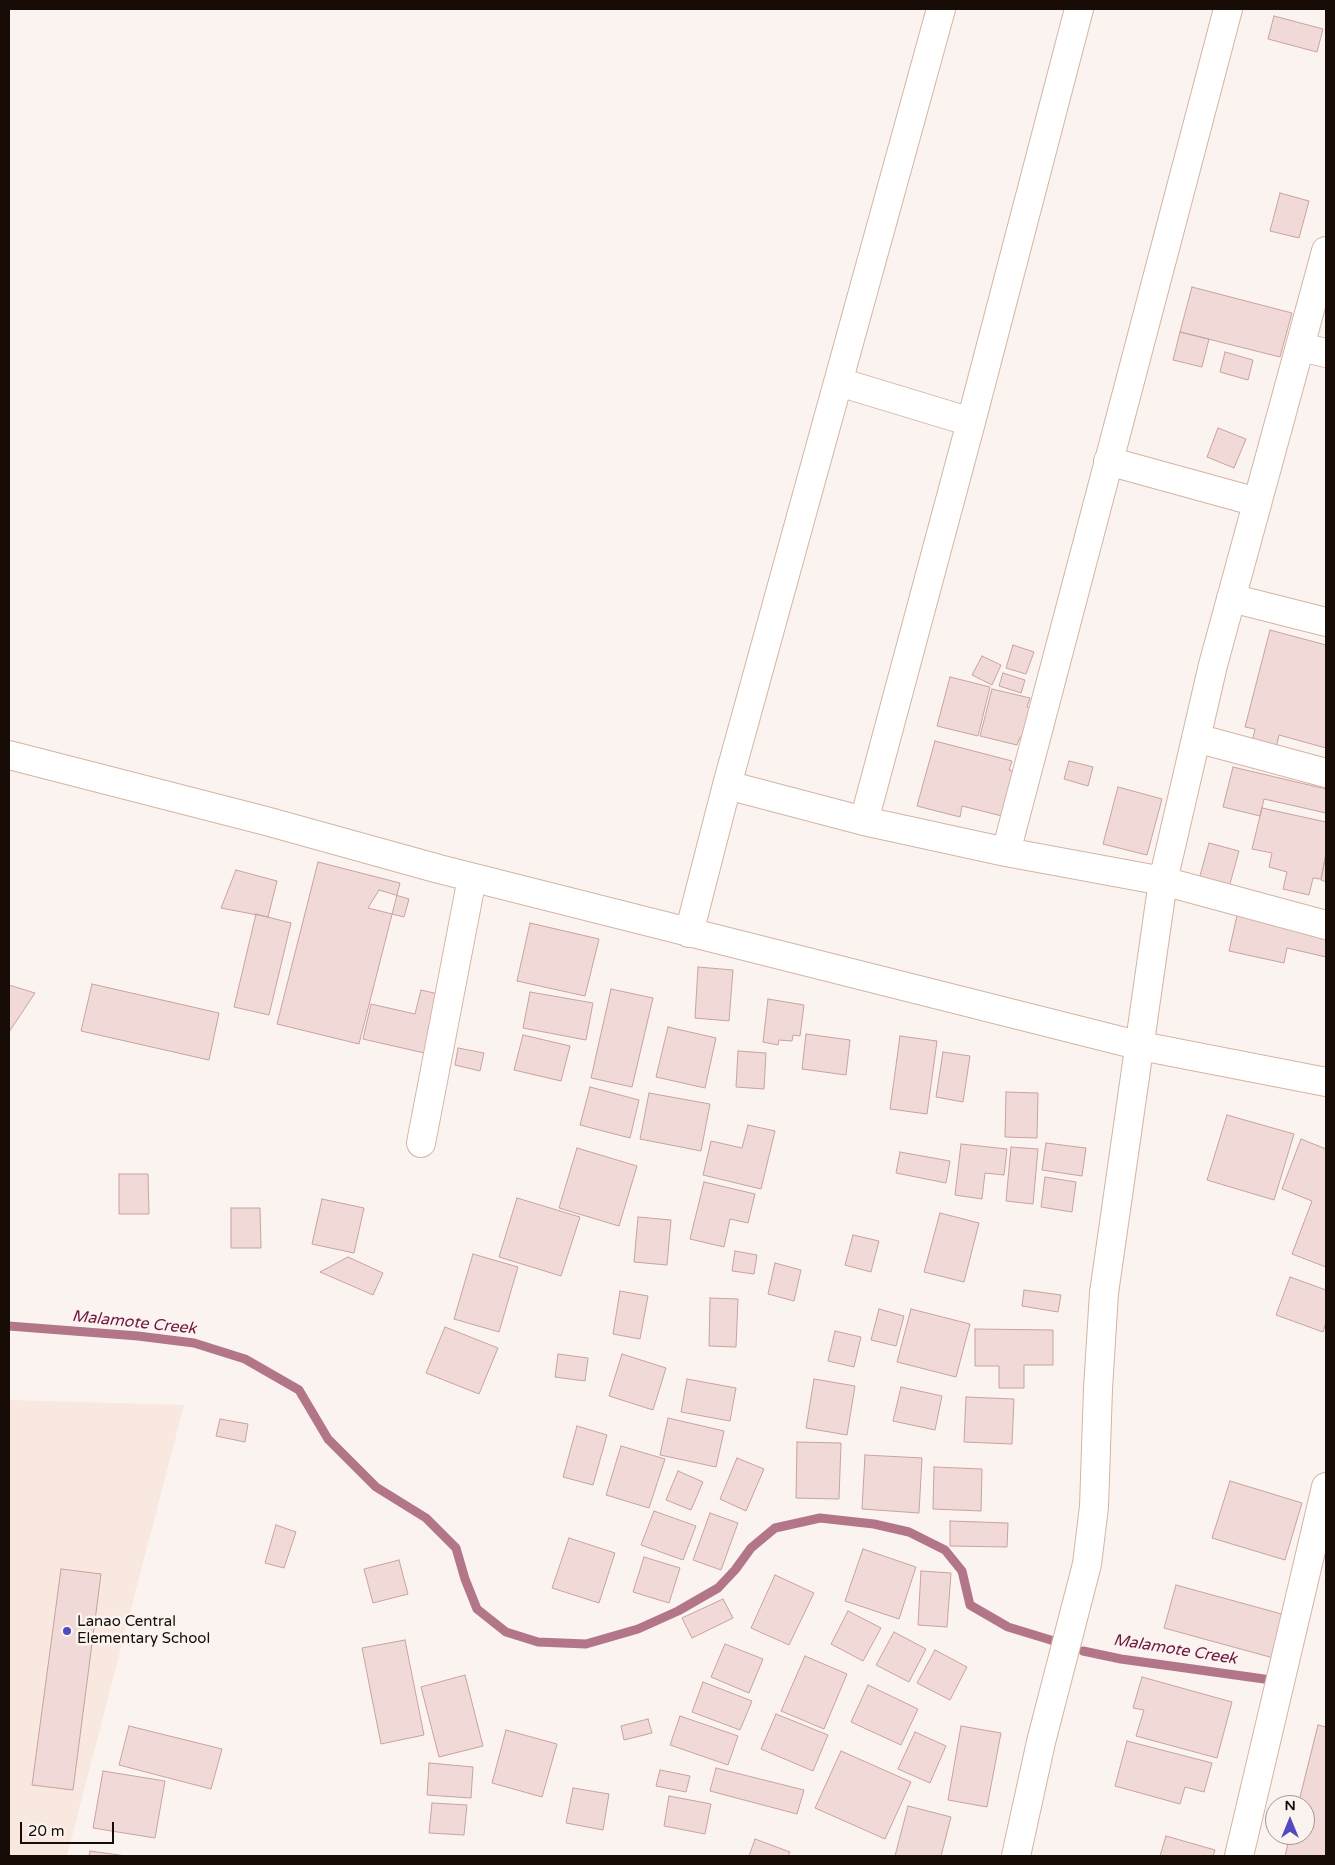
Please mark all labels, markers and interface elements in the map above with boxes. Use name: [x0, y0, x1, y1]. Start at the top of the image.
water label: Malamote Creek: [71, 1307, 197, 1339]
place label: Lanao Central Elementary School: [77, 1613, 210, 1648]
marker: Lanao Central Elementary School: [61, 1625, 73, 1637]
water label: Malamote Creek: [1112, 1631, 1238, 1669]
north arrow: [1265, 1795, 1315, 1845]
text: N: [1284, 1797, 1296, 1814]
scale bar: [22, 1812, 116, 1844]
text: 20 m: [28, 1822, 65, 1840]

